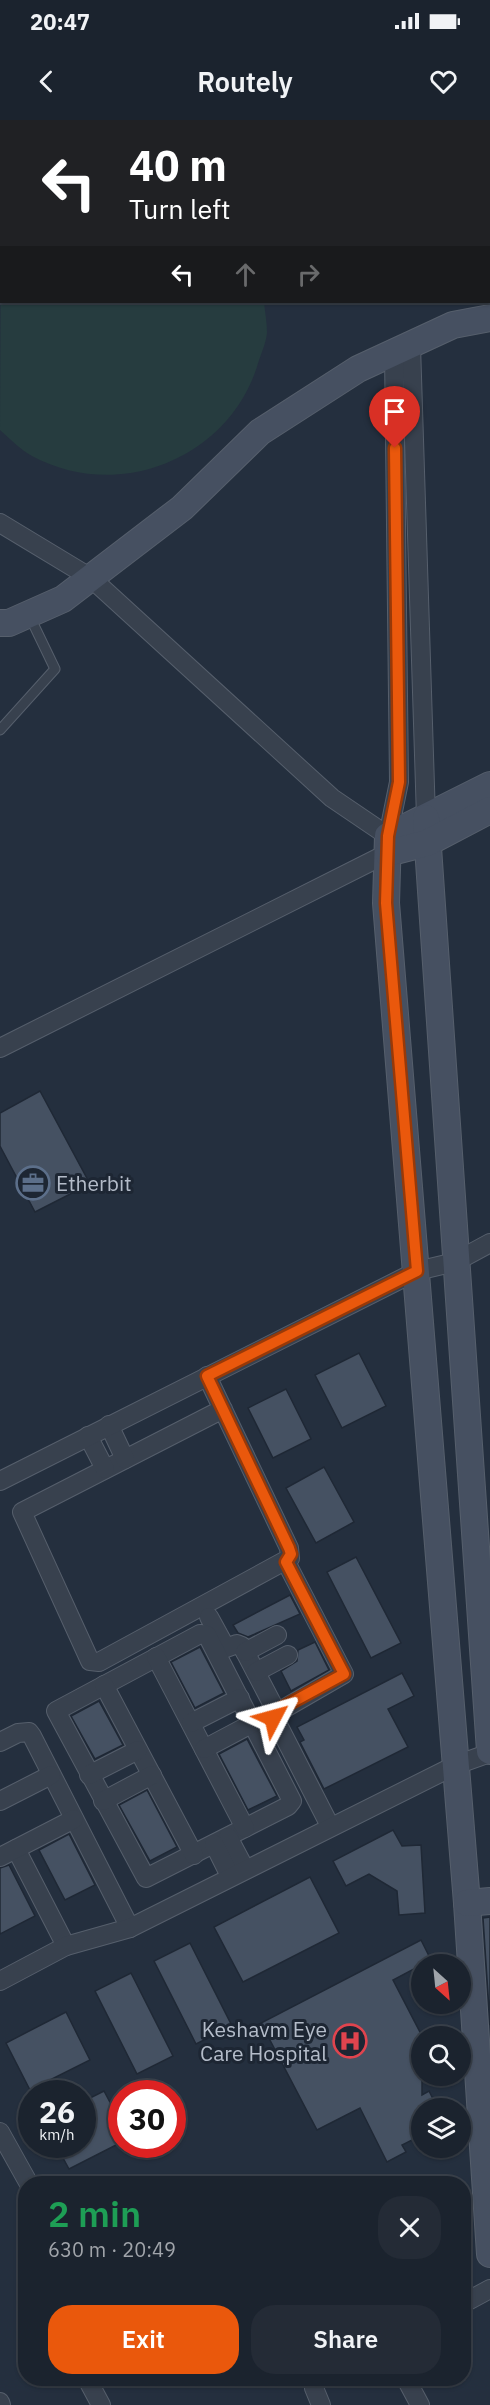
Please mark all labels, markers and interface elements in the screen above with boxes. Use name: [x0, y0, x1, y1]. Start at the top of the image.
text: 20:47: [30, 7, 90, 36]
text: Routely: [197, 64, 293, 99]
icon: back: [30, 65, 63, 98]
icon: heart: [427, 65, 460, 98]
text: 40 m: [129, 138, 227, 193]
icon: left: [30, 144, 108, 222]
text: Turn left: [129, 191, 230, 226]
icon: left: [166, 258, 199, 291]
icon: ahead: [229, 258, 262, 291]
icon: right: [292, 258, 325, 291]
pin: [369, 386, 420, 448]
icon: arrive: [378, 395, 411, 428]
office icon: Etherbit: [15, 1165, 51, 1201]
place label: Etherbit: [56, 1169, 132, 1197]
position arrow: [241, 1686, 305, 1750]
north arrow: [411, 1954, 471, 2014]
map controls: [411, 1954, 471, 2158]
place label: Keshavm Eye Care Hospital: [200, 2015, 327, 2067]
hospital icon: Keshavm Eye Care Hospital: [332, 2023, 368, 2059]
button: search: [411, 2026, 471, 2086]
speed limit sign: 30: [108, 2080, 186, 2158]
text: 26: [39, 2092, 75, 2131]
button: layers: [411, 2098, 471, 2158]
text: km/h: [39, 2125, 75, 2144]
text: 2 min: [48, 2190, 141, 2237]
button: close: [378, 2196, 441, 2259]
text: 630 m · 20:49: [48, 2236, 176, 2263]
button: Exit: [48, 2305, 239, 2374]
button: Share: [251, 2305, 441, 2374]

